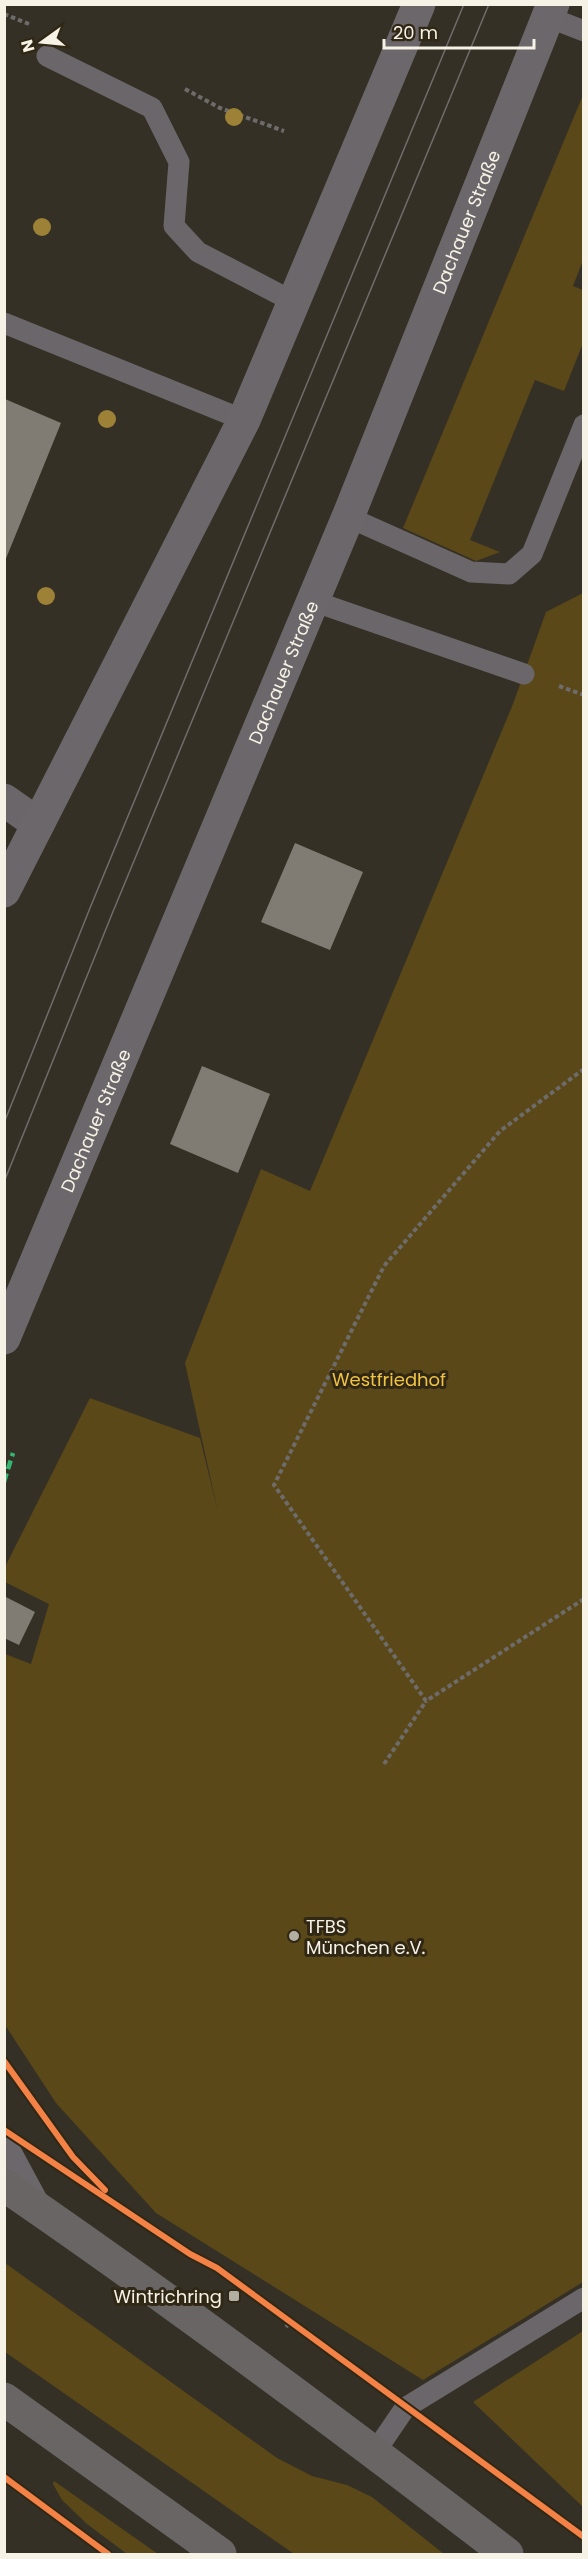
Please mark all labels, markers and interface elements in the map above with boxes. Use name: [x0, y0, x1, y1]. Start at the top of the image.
north arrow: [12, 12, 72, 72]
scale bar: [384, 12, 534, 50]
text: 20 m: [393, 20, 438, 45]
text: N: [15, 37, 41, 55]
street label: Dachauer Straße: [426, 146, 506, 298]
street label: Dachauer Straße: [242, 597, 324, 748]
street label: Dachauer Straße: [54, 1045, 136, 1196]
park label: Westfriedhof: [332, 1367, 446, 1392]
place label: TFBS München e.V.: [306, 1914, 425, 1960]
marker: TFBS München e.V.: [287, 1929, 301, 1943]
place label: Wintrichring: [114, 2284, 222, 2309]
marker: Wintrichring: [227, 2289, 241, 2303]

